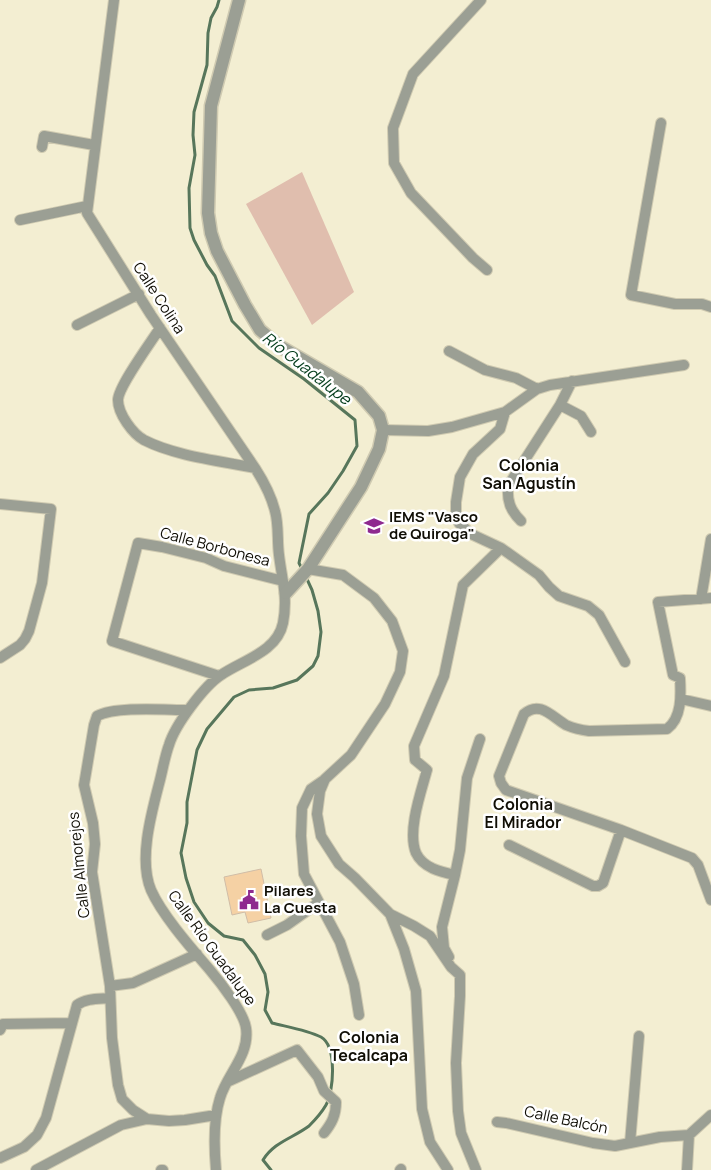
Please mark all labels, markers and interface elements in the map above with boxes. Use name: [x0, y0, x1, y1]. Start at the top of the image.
street label: Calle Colina: [128, 258, 190, 338]
water label: Río Guadalupe: [258, 327, 357, 410]
district label: Colonia San Agustín: [482, 454, 576, 494]
place label: IEMS "Vasco de Quiroga": [389, 506, 478, 544]
school or university icon: IEMS "Vasco de Quiroga": [363, 515, 385, 537]
street label: Calle Borbonesa: [158, 522, 272, 571]
district label: Colonia El Mirador: [485, 793, 561, 833]
street label: Calle Almorejos: [62, 811, 95, 919]
place label: Pilares La Cuesta: [264, 880, 336, 918]
street label: Calle Río Guadalupe: [163, 886, 262, 1010]
public building icon: Pilares La Cuesta: [238, 889, 260, 911]
district label: Colonia Tecalcapa: [330, 1026, 408, 1066]
street label: Calle Balcón: [522, 1100, 610, 1139]

